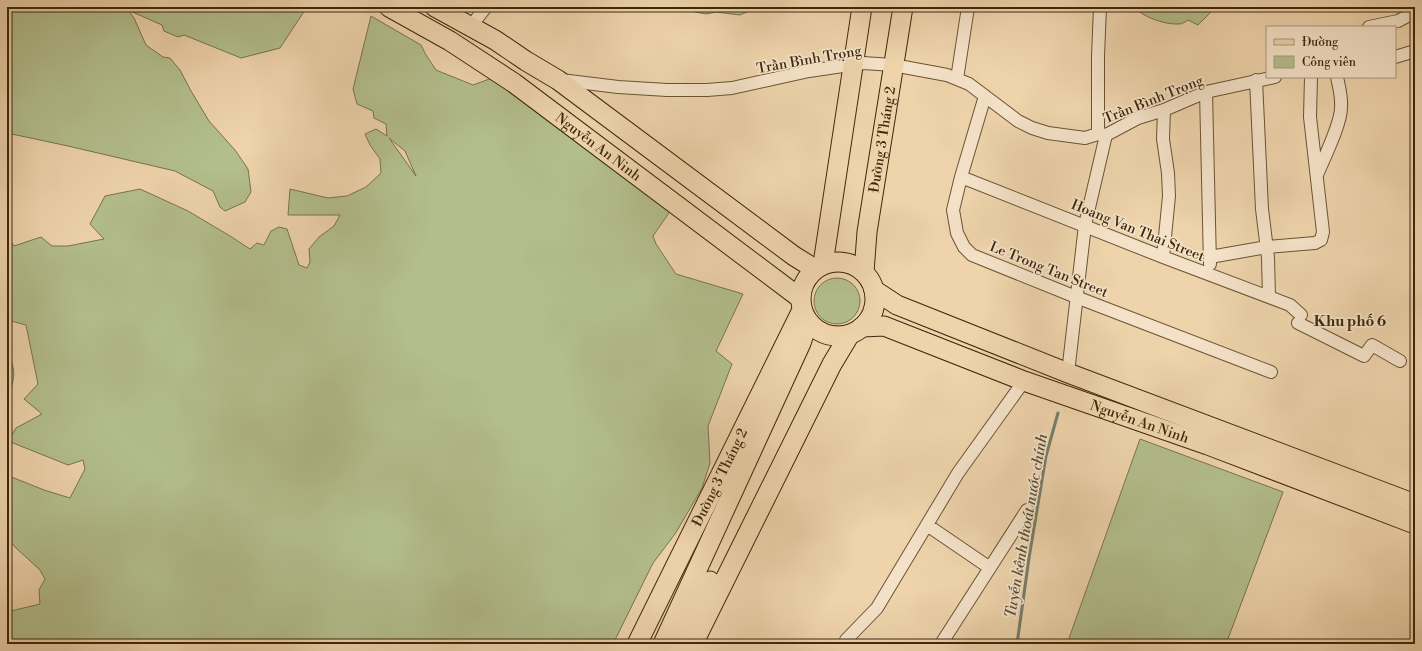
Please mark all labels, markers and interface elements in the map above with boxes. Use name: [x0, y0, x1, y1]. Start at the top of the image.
legend: [1266, 26, 1396, 78]
text: Đường: [1302, 35, 1339, 50]
street label: Trần Bình Trọng: [755, 42, 864, 78]
text: Công viên: [1302, 55, 1356, 70]
street label: Trần Bình Trọng: [1101, 71, 1207, 128]
street label: Đường 3 Tháng 2: [865, 85, 900, 194]
street label: Nguyễn An Ninh: [551, 109, 645, 186]
street label: Hoang Van Thai Street: [1068, 196, 1207, 266]
street label: Le Trong Tan Street: [987, 238, 1110, 302]
district label: Khu phố 6: [1314, 312, 1387, 331]
street label: Nguyễn An Ninh: [1088, 397, 1192, 448]
street label: Đường 3 Tháng 2: [688, 426, 752, 530]
water label: Tuyến kênh thoát nước chính: [1001, 432, 1052, 620]

